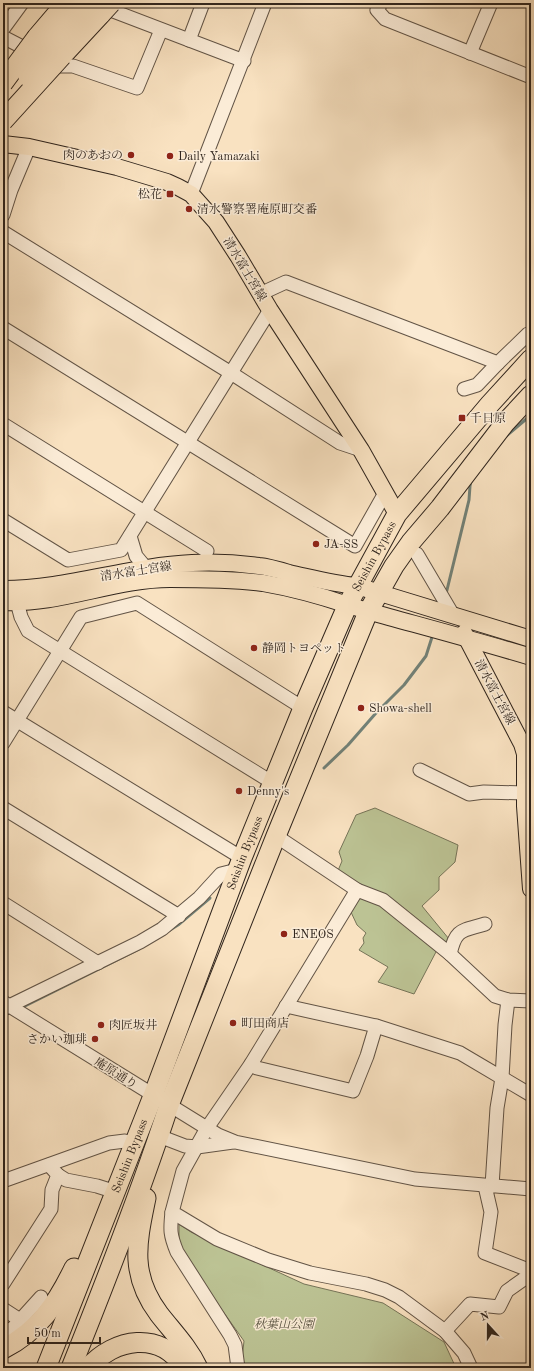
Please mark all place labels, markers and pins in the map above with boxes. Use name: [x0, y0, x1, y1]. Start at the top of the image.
place label: 肉のあおの: [63, 149, 123, 162]
marker: 肉のあおの: [126, 150, 136, 160]
marker: Daily Yamazaki: [165, 151, 175, 161]
place label: Daily Yamazaki: [178, 151, 260, 163]
place label: 松花: [138, 187, 162, 201]
marker: 松花: [165, 189, 175, 199]
place label: 清水警察署庵原町交番: [197, 202, 317, 216]
marker: 清水警察署庵原町交番: [184, 204, 194, 214]
place label: 千日原: [470, 411, 506, 425]
marker: 千日原: [457, 413, 467, 423]
marker: JA-SS: [311, 539, 321, 549]
place label: JA-SS: [324, 539, 358, 551]
place label: 静岡トヨペット: [262, 641, 346, 655]
marker: 静岡トヨペット: [249, 643, 259, 653]
marker: Showa-shell: [356, 703, 366, 713]
place label: Showa-shell: [369, 703, 432, 715]
marker: Denny's: [234, 786, 244, 796]
place label: Denny's: [247, 786, 289, 798]
marker: ENEOS: [279, 929, 289, 939]
place label: ENEOS: [292, 929, 334, 941]
place label: 町田商店: [241, 1016, 289, 1030]
place label: 肉匠坂井: [109, 1018, 158, 1032]
marker: 町田商店: [228, 1018, 238, 1028]
marker: 肉匠坂井: [96, 1020, 106, 1030]
place label: さかい珈琲: [27, 1033, 87, 1046]
marker: さかい珈琲: [90, 1034, 100, 1044]

